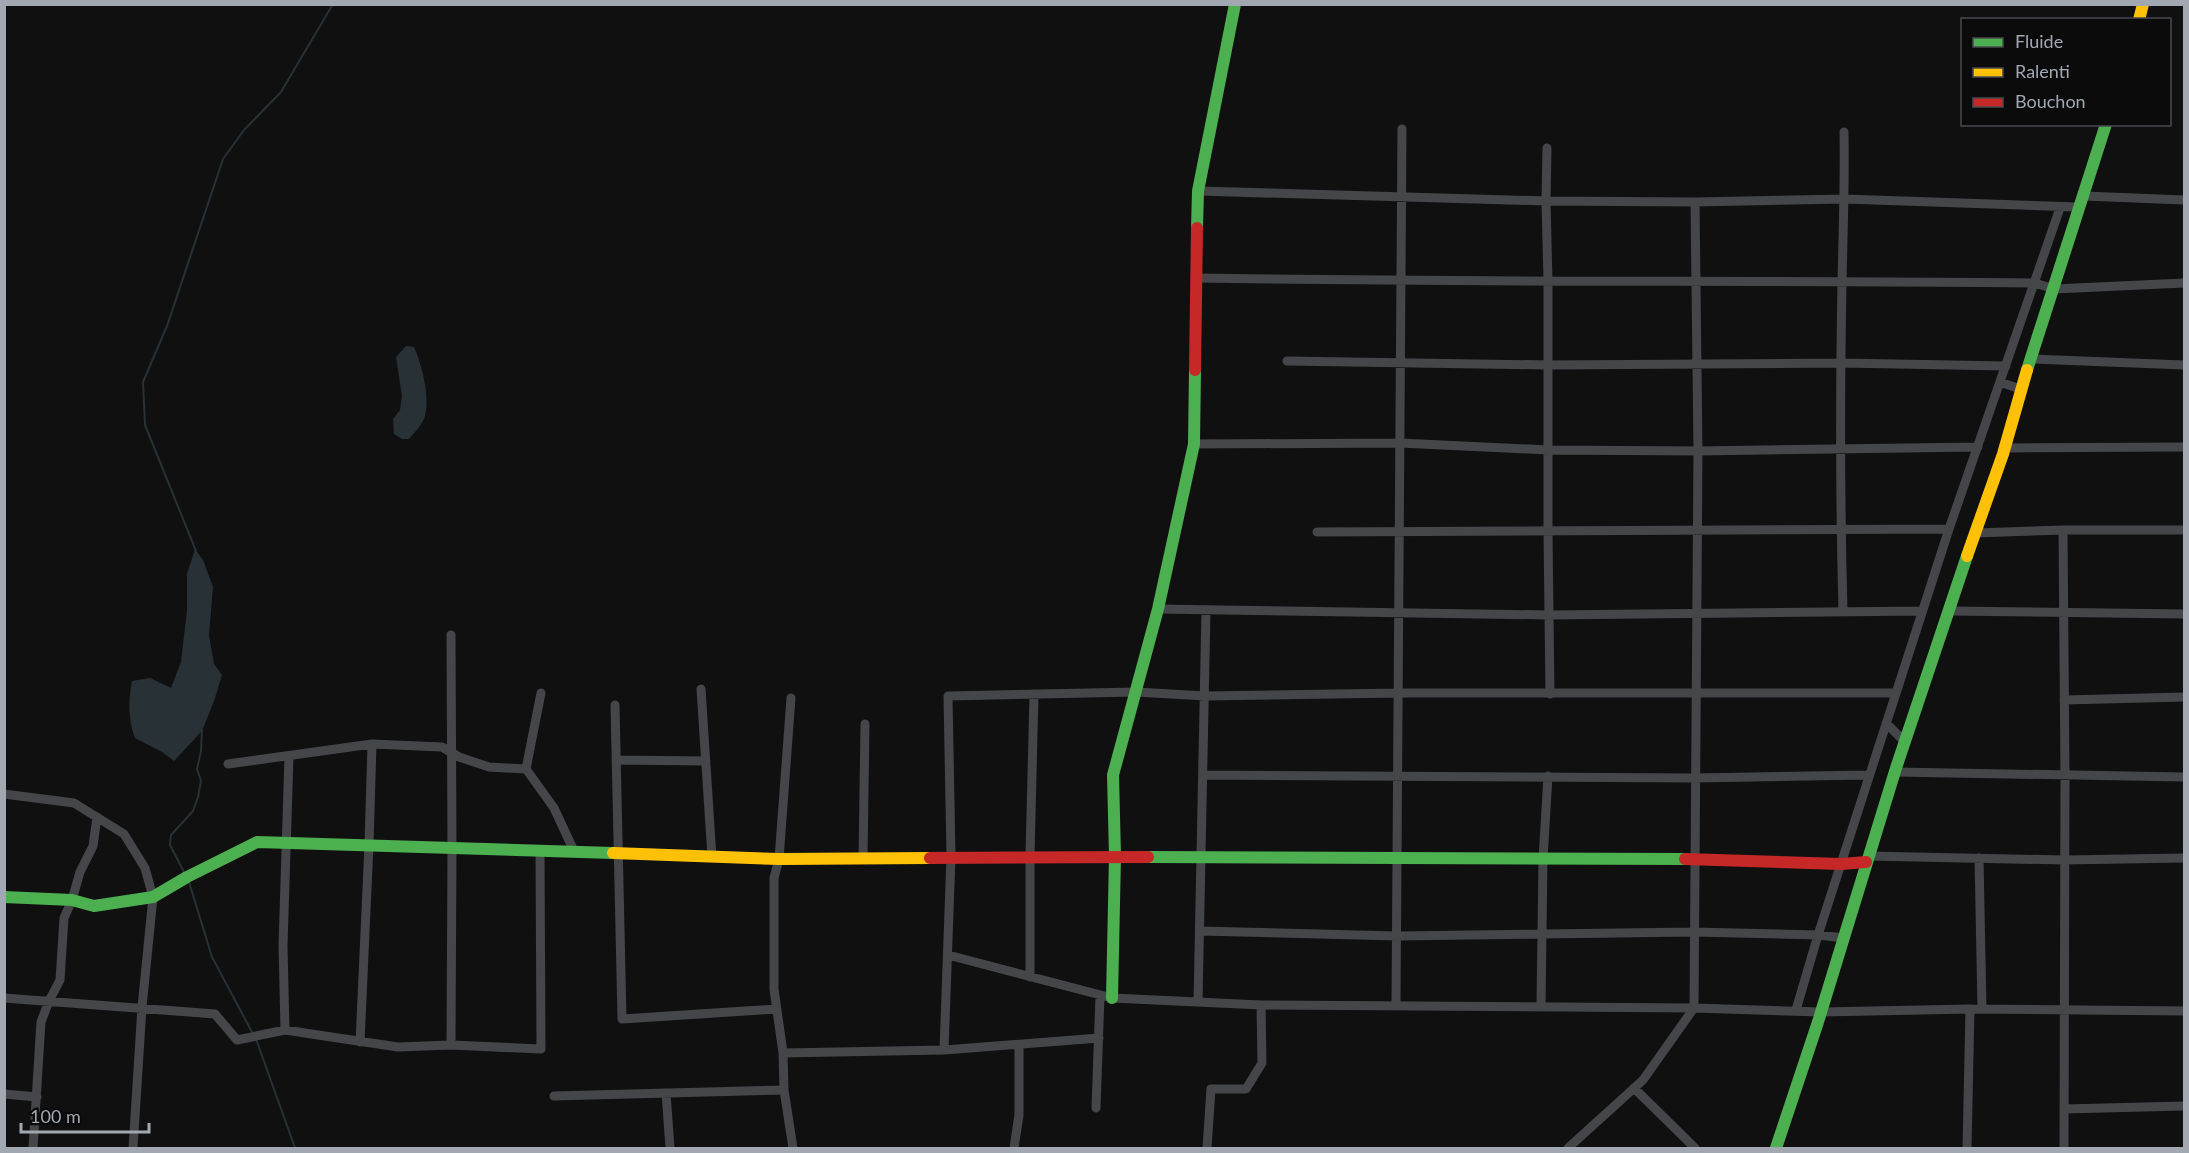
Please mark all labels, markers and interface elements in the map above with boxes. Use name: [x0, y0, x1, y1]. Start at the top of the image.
legend: [1961, 18, 2171, 126]
text: Fluide: [2015, 30, 2063, 52]
text: Ralenti: [2015, 60, 2070, 82]
text: Bouchon: [2015, 90, 2086, 112]
scale bar: [21, 1096, 148, 1134]
text: 100 m: [30, 1105, 81, 1127]

